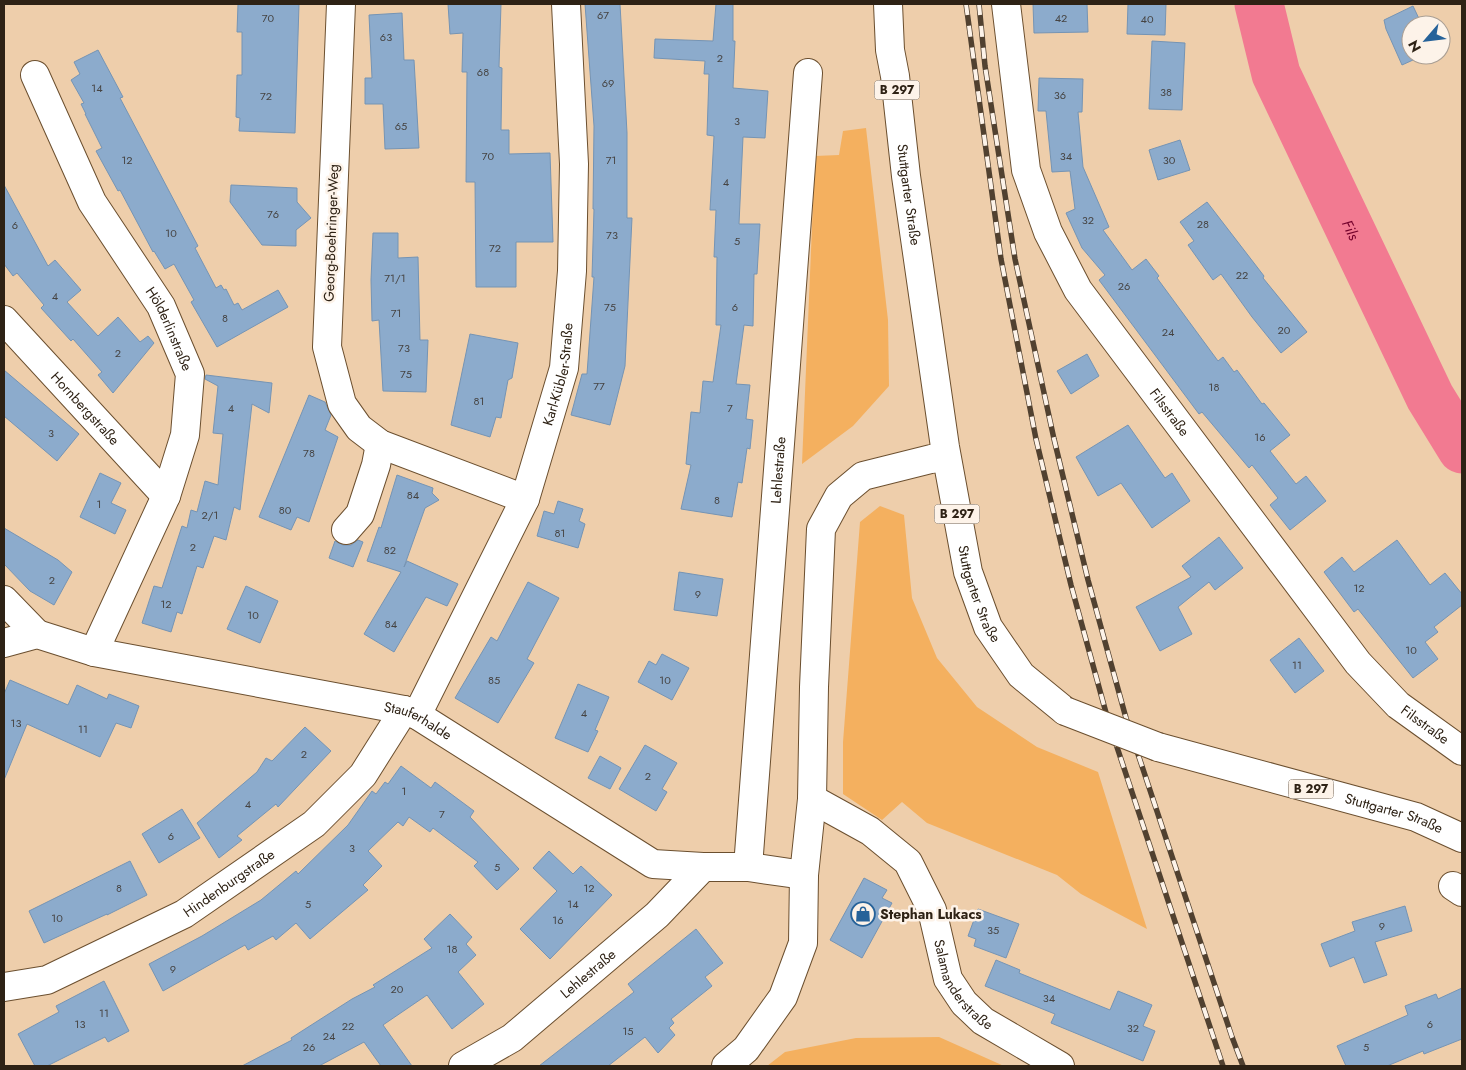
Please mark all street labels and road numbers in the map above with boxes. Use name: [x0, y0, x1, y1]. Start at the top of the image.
road number: B 297: [874, 80, 920, 100]
street label: Stuttgarter Straße: [893, 143, 926, 247]
street label: Georg-Boehringer-Weg: [319, 164, 343, 302]
street label: Hölderlinstraße: [141, 283, 197, 374]
street label: Karl-Kübler-Straße: [537, 322, 578, 428]
street label: Hornbergstraße: [46, 367, 124, 449]
street label: Filsstraße: [1145, 384, 1194, 440]
street label: Lehlestraße: [765, 436, 790, 504]
road number: B 297: [934, 504, 980, 524]
street label: Stuttgarter Straße: [953, 544, 1006, 646]
street label: Stauferhalde: [382, 696, 456, 745]
street label: Filsstraße: [1397, 700, 1453, 749]
road number: B 297: [1288, 780, 1334, 799]
street label: Stuttgarter Straße: [1343, 788, 1446, 838]
street label: Hindenburgstraße: [179, 844, 278, 922]
street label: Salamanderstraße: [929, 937, 996, 1035]
street label: Lehlestraße: [556, 944, 620, 1003]

